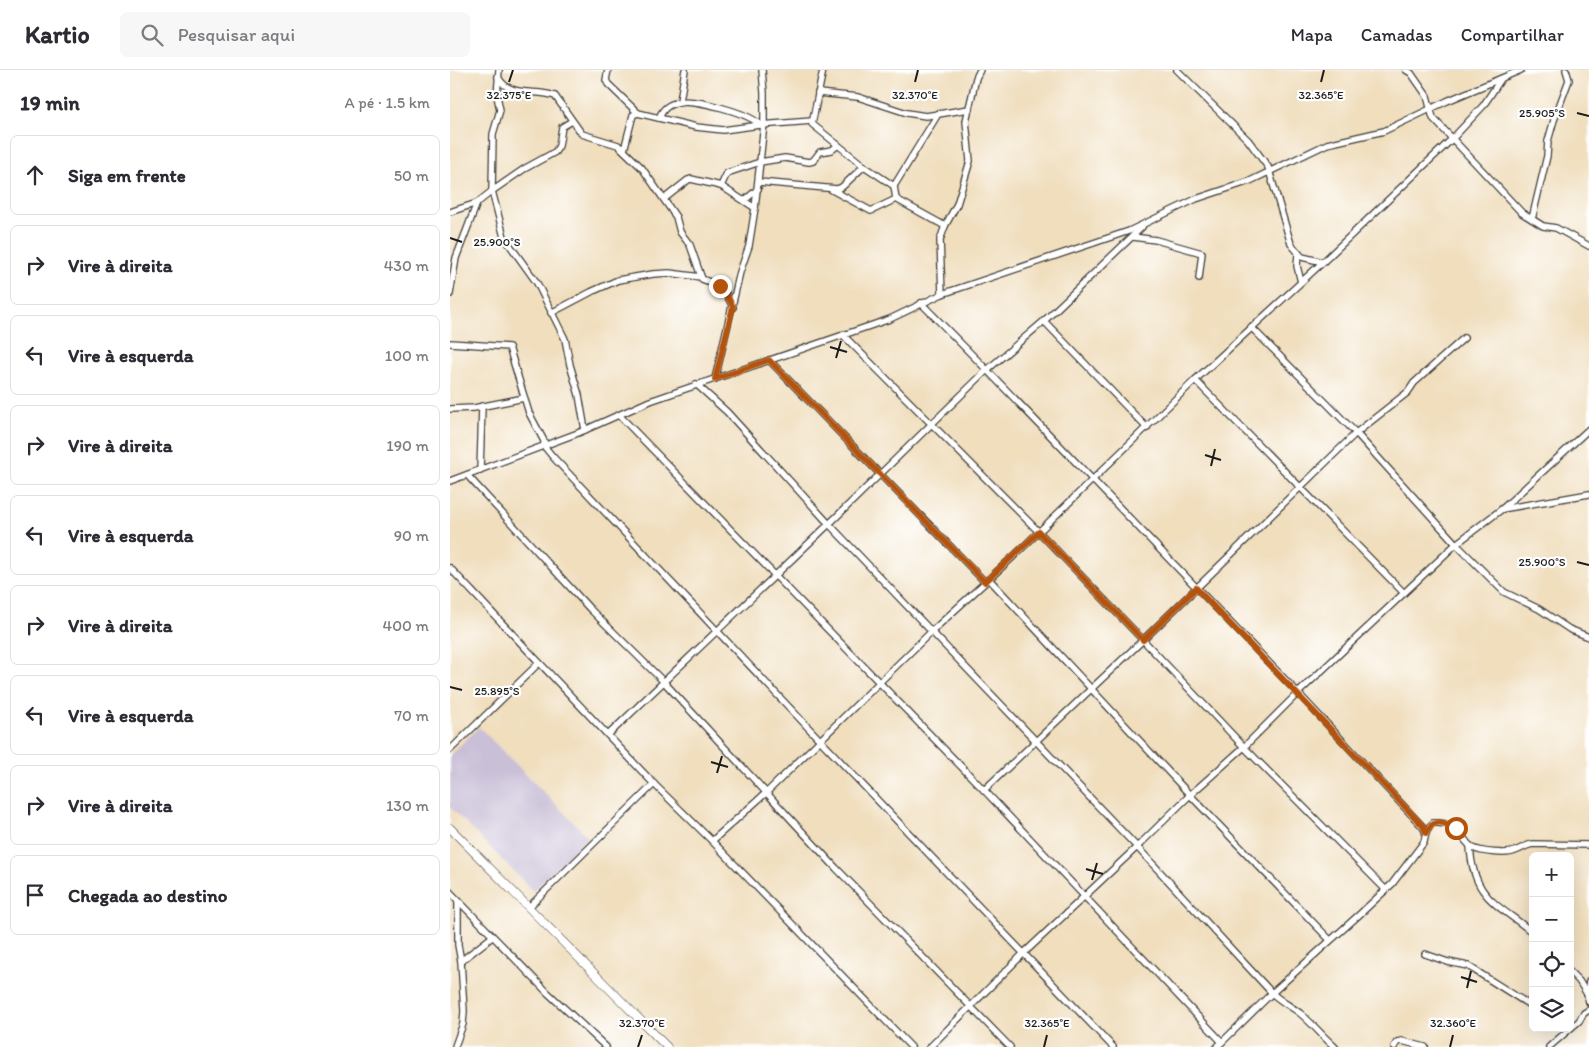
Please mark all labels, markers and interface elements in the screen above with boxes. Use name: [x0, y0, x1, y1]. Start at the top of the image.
search box: [120, 12, 470, 57]
text: Kartio: [25, 20, 90, 49]
icon: search: [138, 21, 166, 49]
text: Pesquisar aqui: [178, 23, 295, 46]
text: Mapa: [1291, 24, 1333, 46]
text: Camadas: [1361, 24, 1433, 46]
text: Compartilhar: [1461, 24, 1564, 46]
text: 32.375°E: [487, 88, 532, 102]
text: 32.370°E: [892, 88, 938, 102]
text: 32.365°E: [1298, 88, 1344, 102]
text: 19 min: [20, 90, 80, 115]
text: A pé · 1.5 km: [345, 93, 430, 112]
text: 25.905°S: [1519, 106, 1565, 120]
icon: ahead: [21, 161, 49, 189]
text: Siga em frente: [68, 164, 186, 187]
text: 50 m: [394, 166, 429, 185]
text: 25.900°S: [474, 235, 521, 249]
icon: right: [21, 251, 49, 279]
text: Vire à direita: [68, 254, 173, 277]
text: 430 m: [384, 256, 429, 275]
route end: [709, 275, 732, 298]
icon: left: [21, 341, 49, 369]
text: Vire à esquerda: [68, 344, 194, 367]
text: 100 m: [385, 346, 429, 365]
icon: right: [21, 431, 49, 459]
text: Vire à direita: [68, 434, 173, 457]
text: 190 m: [386, 436, 429, 455]
icon: left: [21, 521, 49, 549]
text: Vire à esquerda: [68, 524, 194, 547]
text: 90 m: [394, 526, 429, 545]
text: 25.900°S: [1519, 555, 1566, 569]
icon: right: [21, 611, 49, 639]
text: Vire à direita: [68, 614, 173, 637]
text: 400 m: [383, 616, 429, 635]
text: 25.895°S: [474, 684, 520, 698]
icon: left: [21, 701, 49, 729]
text: Vire à esquerda: [68, 704, 194, 727]
text: 70 m: [394, 706, 429, 725]
icon: right: [21, 791, 49, 819]
text: Vire à direita: [68, 794, 173, 817]
text: 130 m: [386, 796, 429, 815]
route start: [1445, 817, 1468, 840]
map controls: [1529, 852, 1574, 1032]
button: +: [1529, 852, 1574, 897]
icon: arrive: [21, 881, 49, 909]
text: Chegada ao destino: [68, 884, 227, 907]
button: −: [1529, 897, 1574, 942]
button: locate: [1529, 942, 1574, 987]
button: layers: [1529, 987, 1574, 1032]
text: 32.370°E: [619, 1016, 665, 1030]
text: 32.365°E: [1024, 1016, 1070, 1030]
text: 32.360°E: [1430, 1016, 1476, 1030]

